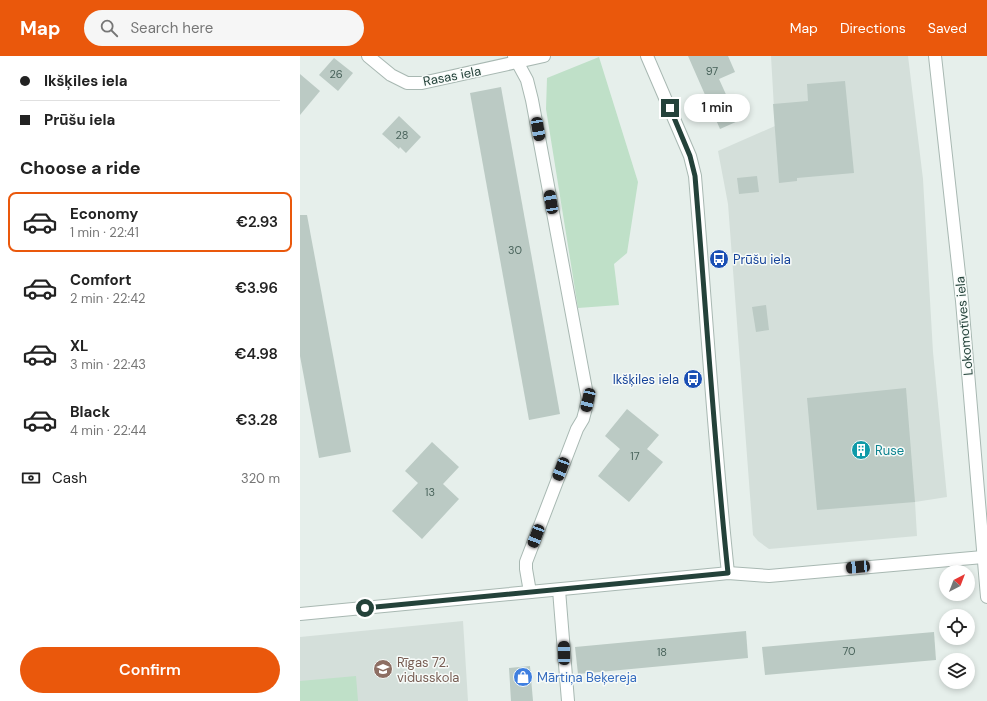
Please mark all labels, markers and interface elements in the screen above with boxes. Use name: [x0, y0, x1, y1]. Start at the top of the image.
search box: [84, 10, 364, 46]
text: Map: [20, 16, 60, 41]
icon: search: [98, 17, 120, 39]
text: Search here: [130, 18, 213, 38]
text: Map: [790, 19, 818, 37]
text: Directions: [840, 19, 906, 37]
text: Saved: [928, 19, 967, 37]
street label: Rasas iela: [422, 62, 482, 90]
house number: 97: [706, 64, 718, 78]
house number: 26: [329, 67, 343, 81]
text: Ikšķiles iela: [44, 71, 128, 91]
callout: 1 min: [684, 94, 750, 122]
route end: [661, 99, 679, 117]
text: 1 min: [701, 99, 733, 116]
text: Prūšu iela: [44, 110, 115, 130]
car: [530, 116, 546, 142]
house number: 28: [396, 128, 408, 142]
text: Choose a ride: [20, 156, 141, 180]
car: [543, 189, 559, 215]
icon: car: [22, 204, 58, 240]
text: Economy: [70, 204, 138, 224]
text: €2.93: [236, 212, 278, 232]
text: 1 min · 22:41: [70, 224, 139, 241]
house number: 30: [508, 243, 522, 257]
bus stop icon: Prūšu iela: [708, 248, 730, 270]
place label: Prūšu iela: [733, 251, 791, 268]
icon: car: [22, 270, 58, 306]
text: Comfort: [70, 270, 131, 290]
street label: Lokomotīves iela: [951, 276, 977, 376]
text: €3.96: [235, 278, 278, 298]
text: 2 min · 22:42: [70, 290, 146, 307]
icon: car: [22, 336, 58, 372]
text: XL: [70, 336, 88, 356]
text: €4.98: [235, 344, 278, 364]
text: 3 min · 22:43: [70, 356, 146, 373]
bus stop icon: Ikšķiles iela: [682, 368, 704, 390]
place label: Ikšķiles iela: [613, 371, 679, 388]
car: [579, 387, 597, 413]
icon: car: [22, 402, 58, 438]
text: Black: [70, 402, 110, 422]
text: €3.28: [236, 410, 278, 430]
text: 4 min · 22:44: [70, 422, 146, 439]
building icon: Ruse: [850, 439, 872, 461]
place label: Ruse: [875, 442, 904, 459]
house number: 17: [630, 449, 640, 463]
car: [551, 456, 571, 482]
icon: cash: [20, 467, 42, 489]
text: Cash: [52, 468, 87, 488]
text: 320 m: [241, 470, 280, 487]
house number: 13: [425, 485, 435, 499]
car: [526, 523, 546, 549]
car: [846, 560, 870, 574]
north arrow: [939, 565, 975, 601]
map controls: [939, 565, 975, 689]
route start: [356, 599, 374, 617]
button: locate: [939, 609, 975, 645]
car: [558, 641, 570, 665]
house number: 70: [842, 644, 856, 658]
house number: 18: [657, 645, 667, 659]
button: Confirm: [20, 647, 280, 693]
button: layers: [939, 653, 975, 689]
place label: Rīgas 72. vidusskola: [397, 654, 459, 686]
school or university icon: Rīgas 72. vidusskola: [372, 658, 394, 680]
shop icon: Mārtiņa Beķereja: [512, 666, 534, 688]
place label: Mārtiņa Beķereja: [537, 669, 637, 686]

